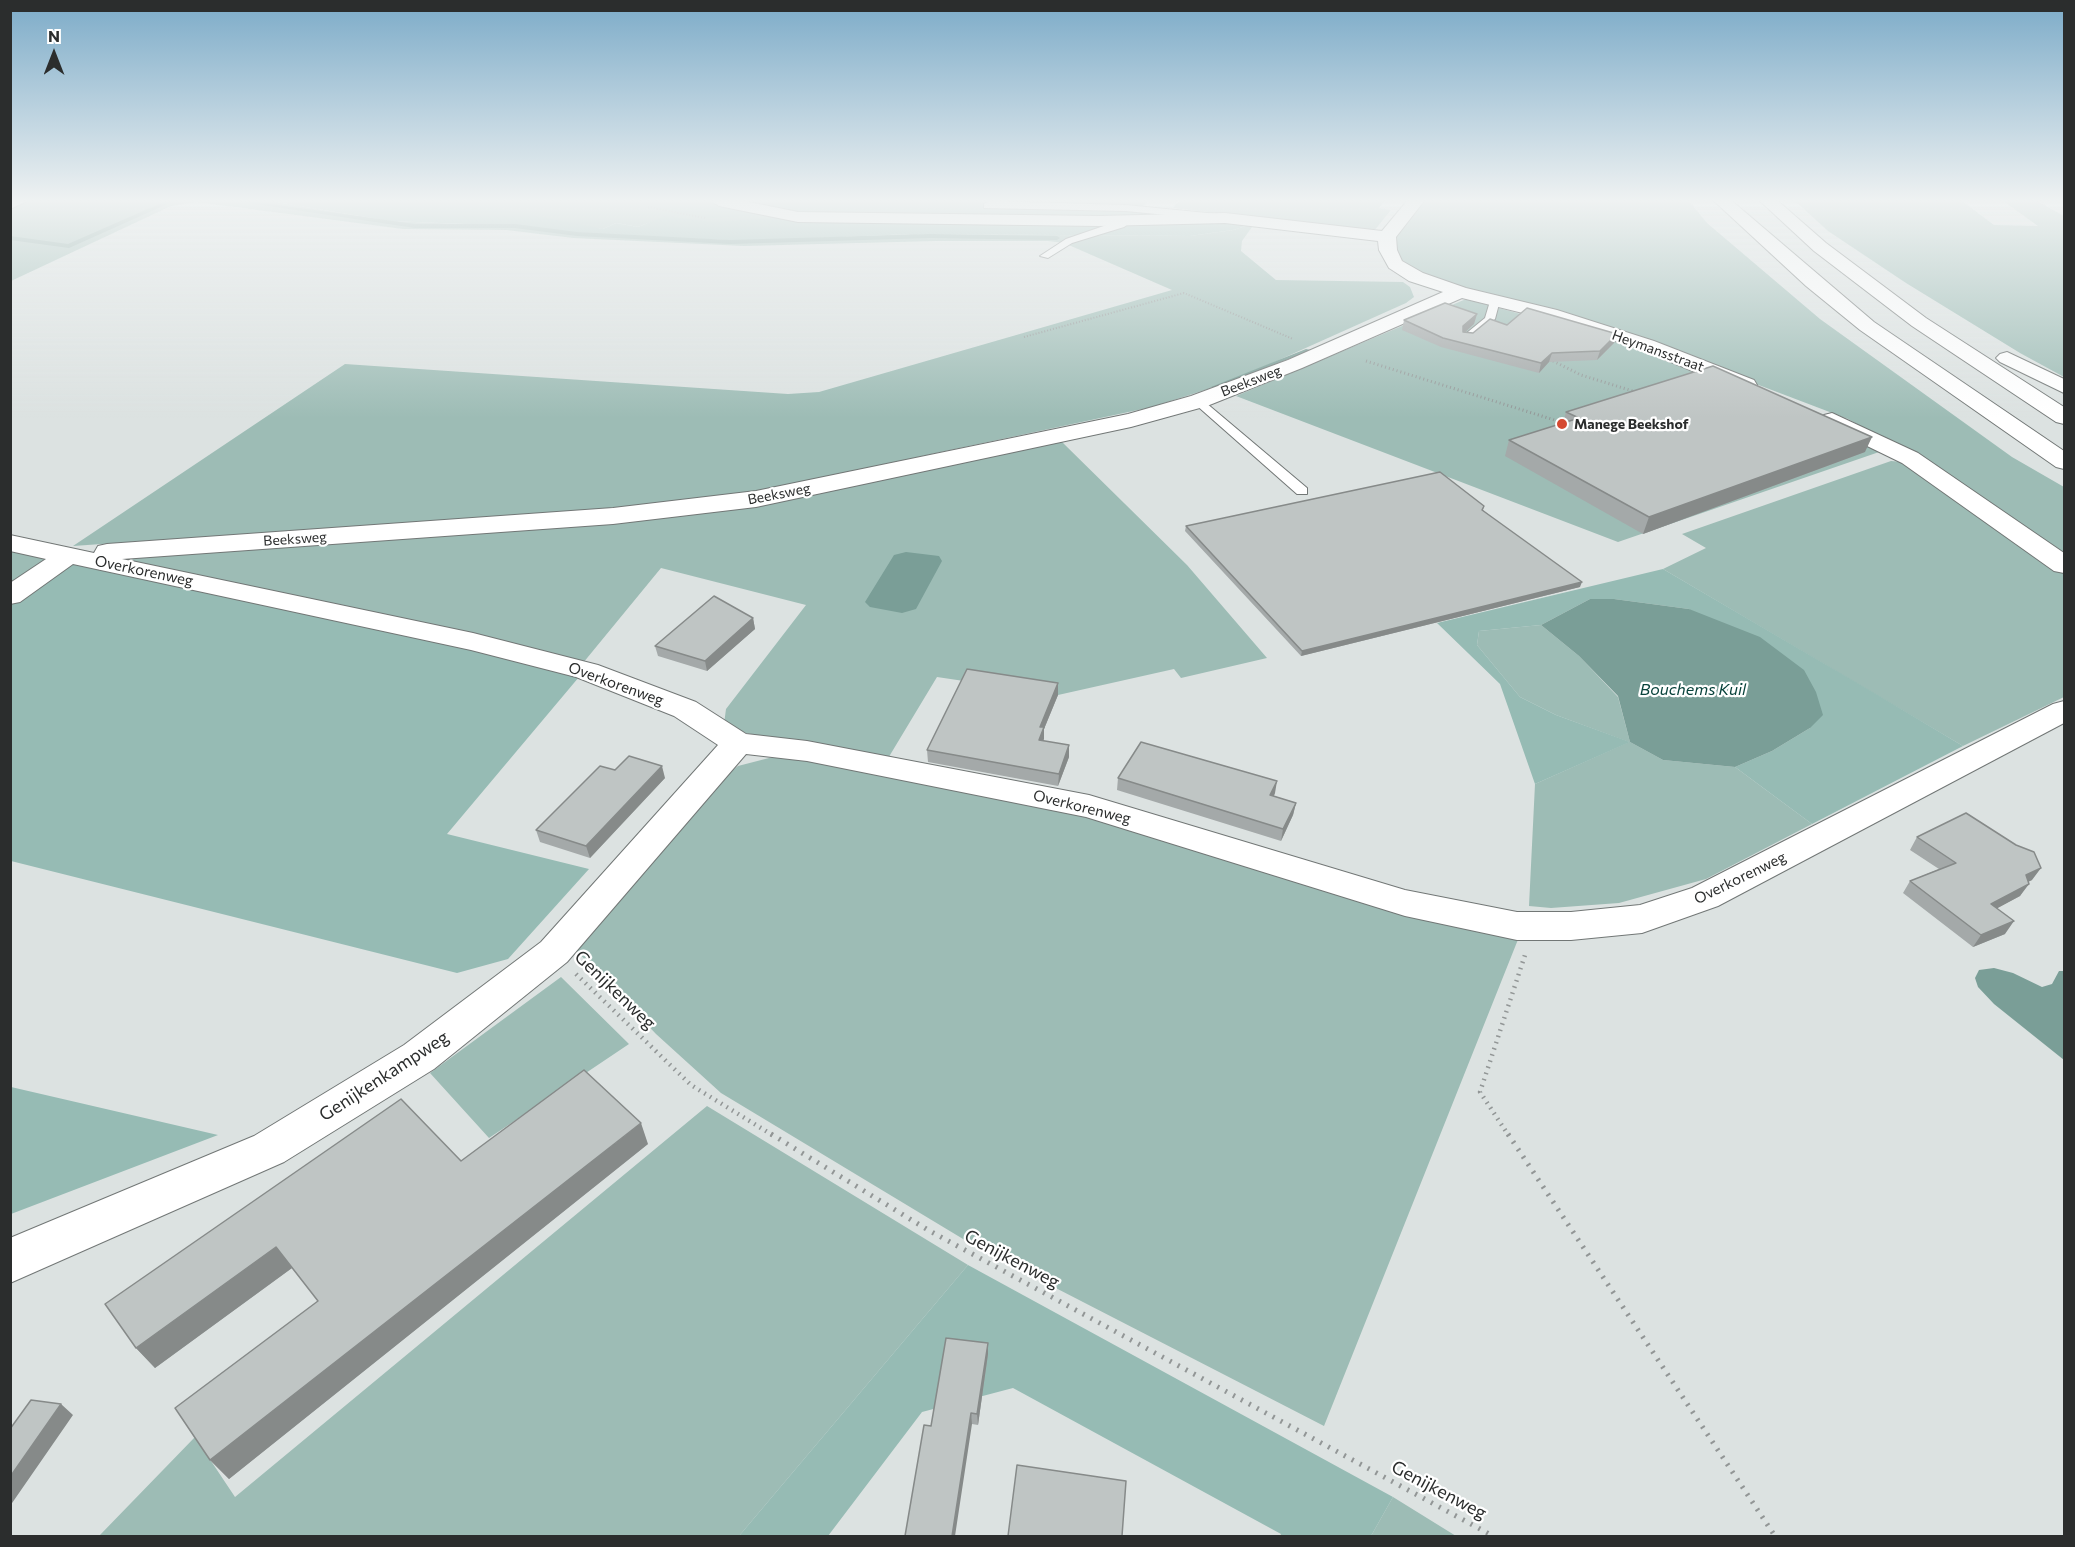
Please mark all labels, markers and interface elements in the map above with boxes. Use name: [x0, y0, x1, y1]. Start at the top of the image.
north arrow: [24, 24, 84, 84]
text: N: [48, 26, 60, 45]
street label: Heymansstraat: [1610, 327, 1706, 375]
street label: Beeksweg: [1218, 362, 1284, 400]
place label: Manege Beekshof: [1574, 416, 1689, 432]
marker: Manege Beekshof: [1555, 417, 1569, 431]
street label: Beeksweg: [746, 480, 812, 508]
street label: Beeksweg: [263, 528, 327, 550]
street label: Overkorenweg: [93, 552, 195, 590]
street label: Overkorenweg: [566, 658, 666, 710]
water label: Bouchems Kuil: [1640, 680, 1746, 700]
street label: Overkorenweg: [1031, 786, 1133, 828]
street label: Overkorenweg: [1691, 848, 1789, 908]
street label: Genijkenweg: [570, 946, 660, 1034]
street label: Genijkenkampweg: [315, 1026, 453, 1126]
street label: Genijkenweg: [961, 1225, 1063, 1293]
street label: Genijkenweg: [1388, 1456, 1490, 1524]

